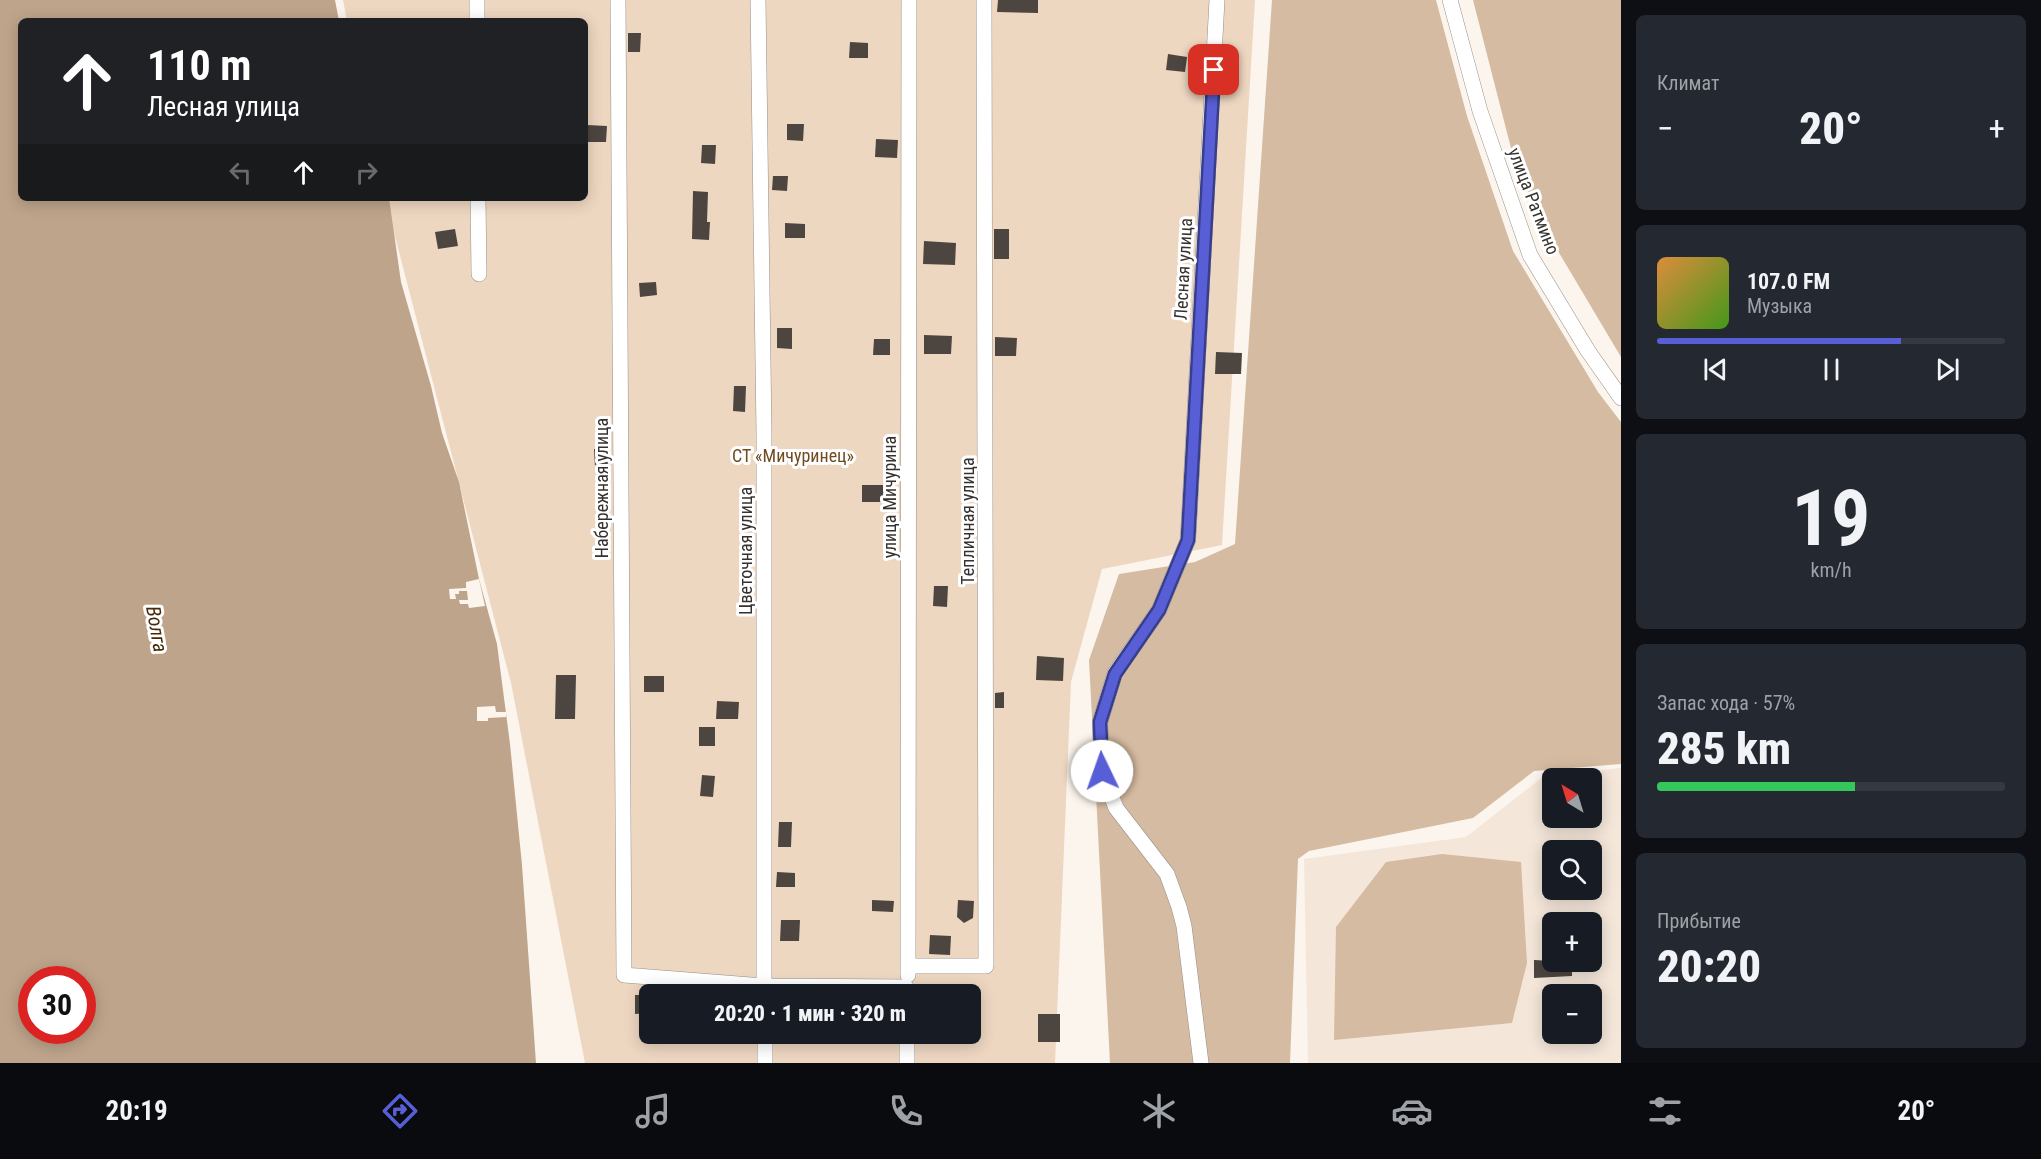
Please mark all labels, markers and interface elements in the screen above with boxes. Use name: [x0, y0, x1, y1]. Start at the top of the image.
text: 110 m: [147, 41, 252, 90]
icon: ahead: [48, 42, 126, 120]
pin: [1188, 44, 1239, 95]
icon: arrive: [1197, 53, 1230, 86]
text: Климат: [1657, 71, 1719, 95]
text: Лесная улица: [147, 91, 300, 123]
text: 20°: [1799, 102, 1863, 155]
text: −: [1657, 109, 1674, 148]
text: +: [1989, 109, 2005, 148]
street label: улица Ратмино: [1504, 145, 1564, 257]
icon: left: [224, 156, 257, 189]
icon: ahead: [287, 156, 320, 189]
icon: right: [350, 156, 383, 189]
street label: Лесная улица: [1170, 218, 1196, 320]
text: 107.0 FM: [1747, 269, 1830, 294]
text: Музыка: [1747, 294, 1812, 318]
icon: previous: [1699, 353, 1732, 386]
icon: pause: [1815, 353, 1848, 386]
icon: next: [1931, 353, 1964, 386]
street label: Набережная улица: [591, 418, 612, 558]
street label: улица Мичурина: [879, 436, 900, 558]
park label: СТ «Мичуринец»: [732, 445, 854, 466]
street label: Тепличная улица: [957, 457, 978, 585]
text: 19: [1792, 473, 1870, 564]
street label: Цветочная улица: [735, 487, 756, 615]
text: km/h: [1810, 558, 1852, 582]
water label: Волга: [141, 604, 173, 654]
text: Запас хода · 57%: [1657, 691, 1795, 715]
text: 285 km: [1657, 722, 1791, 775]
position arrow: [1070, 739, 1134, 803]
north arrow: [1542, 768, 1602, 828]
map controls: [1542, 768, 1602, 1044]
button: search: [1542, 840, 1602, 900]
text: Прибытие: [1657, 909, 1741, 933]
button: +: [1542, 912, 1602, 972]
text: 20:20: [1657, 940, 1761, 993]
speed limit sign: 30: [18, 966, 96, 1044]
button: −: [1542, 984, 1602, 1044]
text: 20:20 · 1 мин · 320 m: [714, 1001, 906, 1026]
icon: directions: [379, 1090, 421, 1132]
icon: music: [632, 1090, 674, 1132]
icon: phone: [885, 1090, 927, 1132]
icon: climate: [1138, 1090, 1180, 1132]
icon: car: [1391, 1090, 1433, 1132]
icon: filters: [1644, 1090, 1686, 1132]
text: 20:19: [106, 1095, 168, 1127]
text: 20°: [1898, 1095, 1935, 1127]

